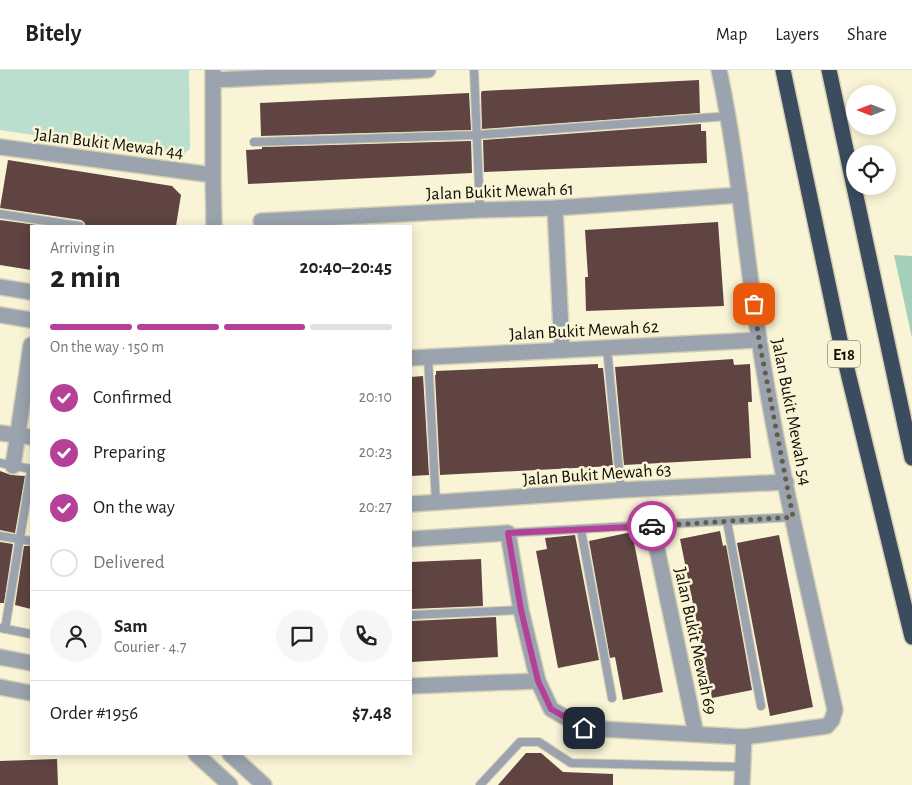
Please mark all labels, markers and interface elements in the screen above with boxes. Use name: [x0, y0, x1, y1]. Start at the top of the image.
text: Bitely: [25, 22, 81, 46]
text: Map: [716, 26, 747, 44]
text: Layers: [775, 26, 819, 44]
text: Share: [847, 26, 887, 44]
north arrow: [846, 85, 896, 135]
map controls: [846, 85, 896, 195]
street label: Jalan Bukit Mewah 44: [33, 126, 185, 162]
button: locate: [846, 145, 896, 195]
street label: Jalan Bukit Mewah 61: [426, 180, 574, 204]
text: Arriving in: [50, 240, 115, 256]
text: 20:40–20:45: [300, 258, 392, 277]
text: 2 min: [50, 261, 121, 293]
pin: [733, 283, 775, 325]
icon: bag: [740, 290, 768, 318]
street label: Jalan Bukit Mewah 62: [509, 318, 659, 344]
street label: Jalan Bukit Mewah 54: [768, 337, 814, 488]
text: On the way · 150 m: [50, 339, 164, 355]
road number: E18: [828, 340, 860, 368]
icon: check: [50, 384, 78, 412]
text: Confirmed: [93, 388, 172, 407]
text: 20:10: [359, 389, 392, 405]
icon: check: [50, 439, 78, 467]
text: Preparing: [93, 443, 166, 462]
text: 20:23: [359, 444, 392, 460]
street label: Jalan Bukit Mewah 63: [522, 461, 672, 489]
icon: check: [50, 494, 78, 522]
text: On the way: [93, 498, 175, 517]
text: 20:27: [359, 499, 392, 515]
courier: [627, 501, 677, 551]
icon: car: [638, 512, 666, 540]
text: Delivered: [93, 553, 165, 572]
street label: Jalan Bukit Mewah 69: [671, 566, 719, 716]
button: person: [50, 610, 102, 662]
button: chat: [276, 610, 328, 662]
button: phone: [340, 610, 392, 662]
text: Sam: [114, 617, 148, 636]
text: Courier · 4.7: [114, 639, 186, 655]
text: Order #1956: [50, 704, 138, 723]
text: $7.48: [352, 704, 392, 723]
pin: [563, 707, 605, 749]
icon: home: [570, 714, 598, 742]

